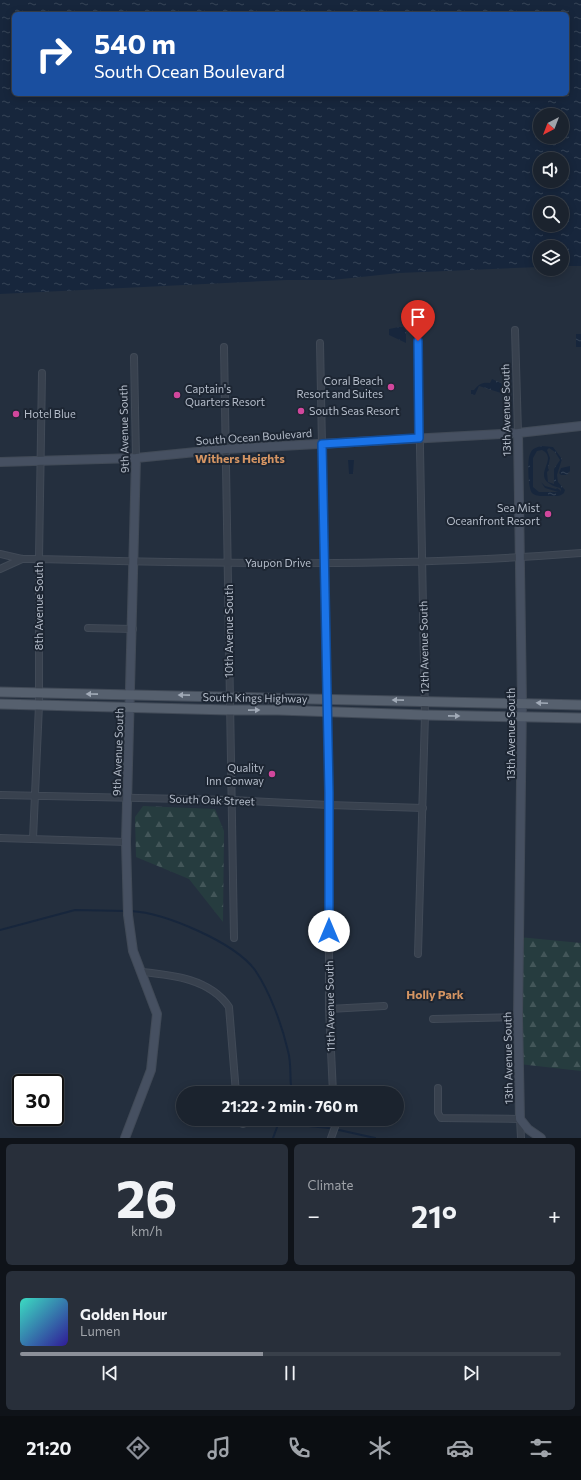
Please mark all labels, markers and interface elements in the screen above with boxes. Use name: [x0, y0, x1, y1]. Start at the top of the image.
text: 540 m: [94, 26, 176, 60]
icon: right: [28, 28, 80, 80]
text: South Ocean Boulevard: [94, 60, 285, 82]
north arrow: [533, 108, 569, 144]
map controls: [533, 108, 569, 276]
button: sound: [533, 152, 569, 188]
button: search: [533, 196, 569, 232]
button: layers: [533, 240, 569, 276]
pin: [401, 300, 435, 341]
icon: arrive: [407, 306, 429, 328]
street label: 13th Avenue South: [498, 364, 513, 456]
place label: Coral Beach Resort and Suites: [296, 374, 383, 400]
place label: Captain's Quarters Resort: [185, 382, 266, 408]
marker: Coral Beach Resort and Suites: [386, 382, 396, 392]
street label: 9th Avenue South: [116, 385, 131, 473]
marker: Captain's Quarters Resort: [172, 390, 182, 400]
place label: South Seas Resort: [309, 404, 400, 417]
marker: South Seas Resort: [296, 406, 306, 416]
place label: Hotel Blue: [24, 407, 76, 420]
marker: Hotel Blue: [11, 409, 21, 419]
street label: South Ocean Boulevard: [195, 426, 313, 447]
district label: Withers Heights: [195, 451, 285, 465]
place label: Sea Mist Oceanfront Resort: [446, 501, 540, 527]
marker: Sea Mist Oceanfront Resort: [543, 509, 553, 519]
street label: Yaupon Drive: [245, 556, 311, 569]
street label: 8th Avenue South: [32, 562, 45, 650]
street label: 10th Avenue South: [222, 584, 235, 678]
street label: 12th Avenue South: [416, 601, 431, 693]
street label: 13th Avenue South: [504, 688, 517, 780]
street label: South Kings Highway: [202, 690, 308, 705]
one-way arrow: [85, 691, 98, 697]
one-way arrow: [177, 692, 190, 698]
one-way arrow: [392, 697, 404, 704]
one-way arrow: [536, 700, 548, 707]
one-way arrow: [248, 707, 261, 713]
street label: 9th Avenue South: [109, 708, 126, 796]
one-way arrow: [448, 713, 461, 719]
place label: Quality Inn Conway: [206, 761, 264, 787]
marker: Quality Inn Conway: [267, 769, 277, 779]
street label: South Oak Street: [169, 792, 256, 808]
position arrow: [308, 910, 350, 952]
street label: 11th Avenue South: [322, 960, 337, 1052]
district label: Holly Park: [406, 987, 464, 1001]
street label: 13th Avenue South: [500, 1012, 515, 1104]
speed limit sign: 30: [12, 1074, 64, 1126]
text: 21:22 · 2 min · 760 m: [222, 1097, 358, 1115]
text: 26: [116, 1165, 177, 1229]
text: Climate: [308, 1177, 353, 1193]
text: 21°: [411, 1197, 457, 1234]
text: −: [308, 1202, 320, 1229]
text: +: [548, 1202, 561, 1229]
text: km/h: [131, 1223, 163, 1239]
text: Golden Hour: [80, 1305, 167, 1323]
text: Lumen: [80, 1323, 120, 1339]
icon: previous: [99, 1362, 121, 1384]
icon: pause: [279, 1362, 301, 1384]
icon: next: [460, 1362, 482, 1384]
icon: directions: [124, 1434, 152, 1462]
icon: music: [205, 1434, 233, 1462]
icon: phone: [285, 1434, 313, 1462]
icon: climate: [366, 1434, 394, 1462]
icon: car: [446, 1434, 474, 1462]
icon: filters: [527, 1434, 555, 1462]
text: 21:20: [26, 1437, 72, 1459]

